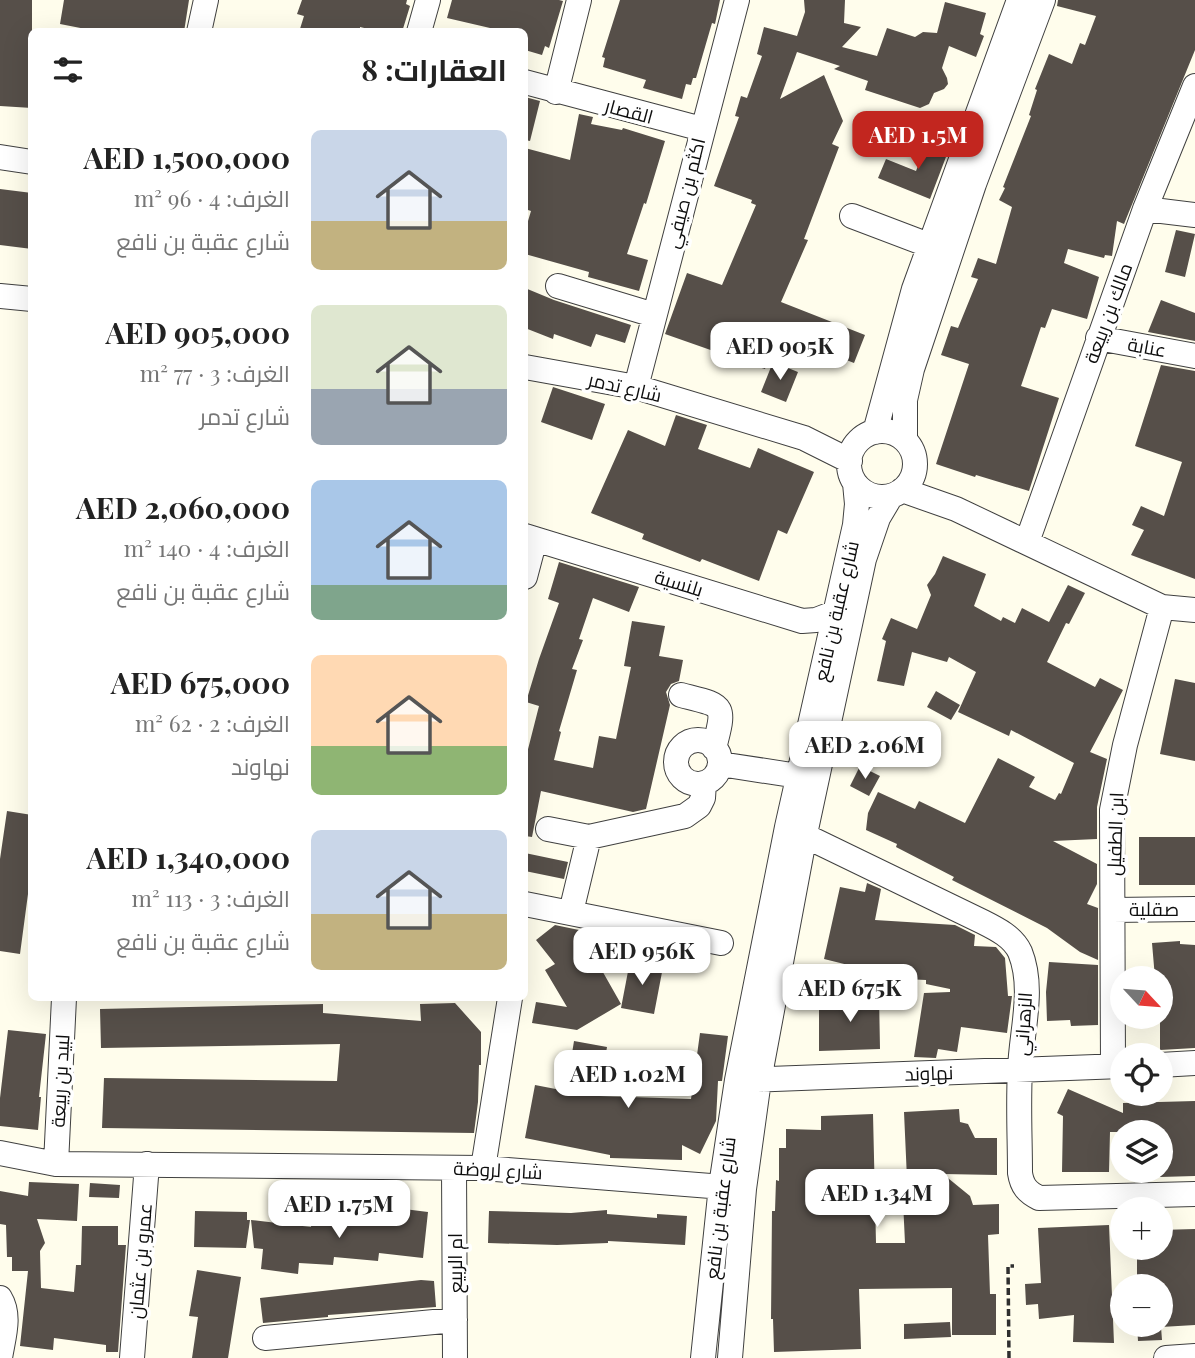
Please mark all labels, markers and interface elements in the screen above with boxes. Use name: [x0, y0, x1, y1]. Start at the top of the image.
text: العقارات: 8: [361, 49, 507, 89]
icon: filters: [49, 51, 87, 89]
street label: القصار: [601, 91, 656, 129]
pin: AED 1.5M: [846, 111, 990, 171]
text: AED 1.5M: [868, 118, 968, 149]
street label: اكثم بن صيفي: [658, 135, 713, 251]
text: AED 1,500,000: [83, 137, 290, 177]
icon: home: [367, 158, 451, 242]
text: الغرف: 4 · 96 m²: [134, 182, 290, 213]
text: شارع عقبة بن نافع: [116, 225, 290, 256]
street label: مالك بن ربيعة: [1077, 259, 1137, 366]
text: AED 905,000: [105, 312, 290, 352]
pin: AED 905K: [708, 322, 852, 382]
text: AED 905K: [726, 329, 834, 360]
street label: عنابة: [1126, 330, 1168, 362]
icon: home: [367, 333, 451, 417]
text: الغرف: 3 · 77 m²: [140, 357, 290, 388]
street label: شارع تدمر: [584, 365, 665, 409]
text: شارع تدمر: [200, 400, 290, 431]
text: AED 2,060,000: [76, 487, 290, 527]
icon: home: [367, 508, 451, 592]
text: الغرف: 4 · 140 m²: [124, 532, 290, 563]
street label: شارع عقبة بن نافع: [806, 538, 866, 684]
street label: بلنسية: [652, 562, 707, 602]
text: شارع عقبة بن نافع: [116, 575, 290, 606]
text: AED 675,000: [111, 662, 290, 702]
icon: home: [367, 683, 451, 767]
text: الغرف: 2 · 62 m²: [135, 707, 290, 738]
pin: AED 2.06M: [785, 722, 945, 781]
text: AED 2.06M: [805, 728, 925, 759]
text: نهاوند: [231, 750, 290, 781]
street label: ابن الطفيل: [1100, 792, 1128, 876]
text: AED 1,340,000: [87, 837, 290, 877]
icon: home: [367, 858, 451, 942]
text: الغرف: 3 · 113 m²: [131, 882, 290, 913]
street label: صقلية: [1129, 895, 1179, 921]
text: شارع عقبة بن نافع: [116, 925, 290, 956]
pin: AED 956K: [570, 928, 714, 987]
text: AED 956K: [589, 934, 695, 965]
pin: AED 675K: [778, 964, 922, 1024]
north arrow: [1110, 966, 1172, 1029]
map controls: [1110, 966, 1173, 1337]
text: AED 675K: [798, 971, 902, 1002]
street label: الزهراني: [1007, 991, 1040, 1057]
street label: لبيد بن ربيعة: [44, 1034, 74, 1128]
button: locate: [1110, 1043, 1173, 1106]
pin: AED 1.02M: [548, 1050, 708, 1110]
text: AED 1.02M: [570, 1057, 686, 1088]
street label: نهاوند: [904, 1058, 954, 1086]
button: layers: [1110, 1120, 1173, 1183]
street label: شارع عقبة بن نافع: [697, 1135, 743, 1281]
street label: شارع لروضة: [453, 1154, 543, 1186]
pin: AED 1.34M: [797, 1170, 957, 1229]
text: AED 1.34M: [821, 1176, 933, 1207]
pin: AED 1.75M: [259, 1180, 419, 1240]
text: AED 1.75M: [284, 1187, 394, 1218]
button: +: [1110, 1197, 1173, 1260]
street label: عمرو بن عثمان: [121, 1202, 157, 1320]
street label: ام الربيع: [441, 1233, 469, 1293]
button: −: [1110, 1274, 1173, 1337]

